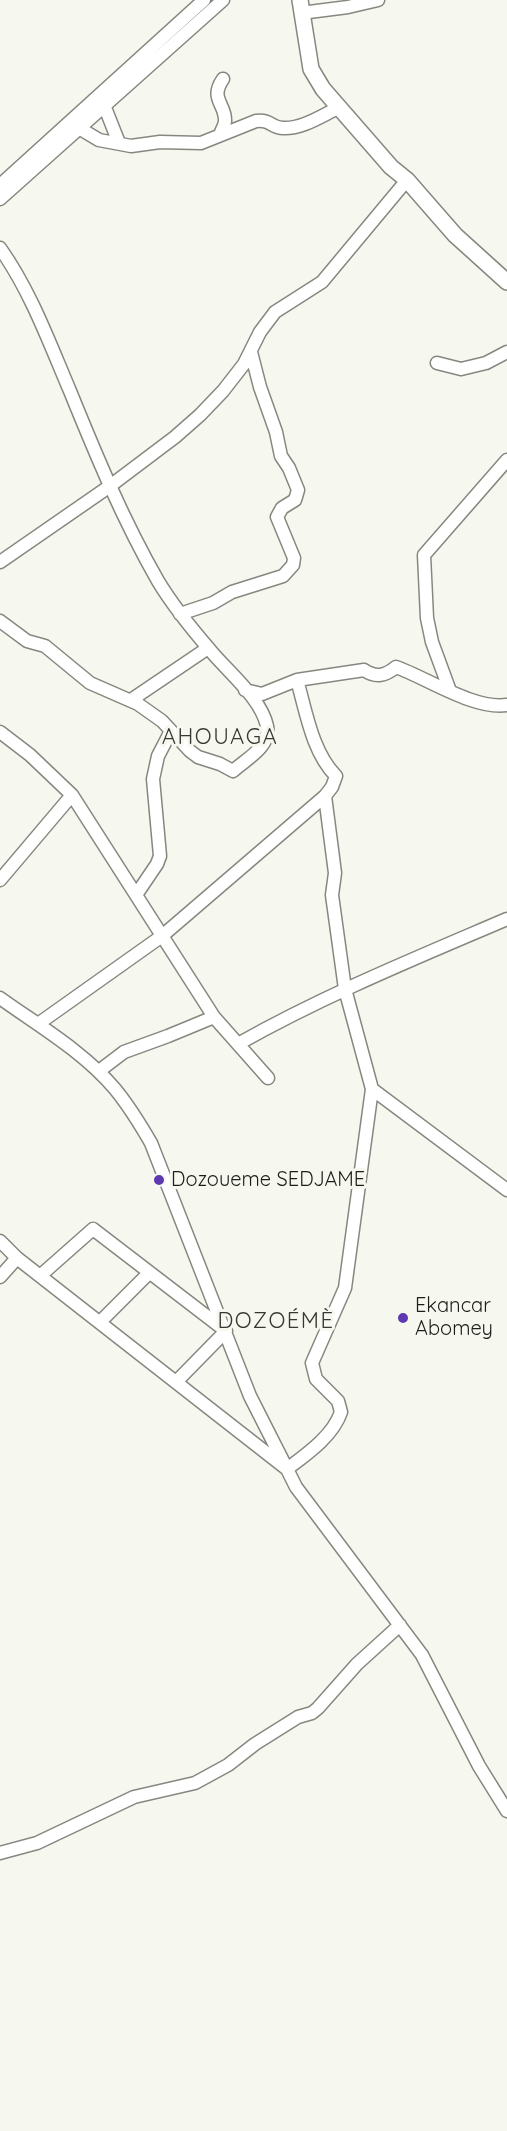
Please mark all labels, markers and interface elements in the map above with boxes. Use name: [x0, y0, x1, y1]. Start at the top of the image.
district label: AHOUAGA: [162, 724, 278, 750]
place label: Dozoueme SEDJAME: [171, 1168, 365, 1192]
marker: Dozoueme SEDJAME: [152, 1173, 166, 1187]
place label: Ekancar Abomey: [415, 1294, 493, 1341]
district label: DOZOÉMÈ: [218, 1308, 334, 1334]
marker: Ekancar Abomey: [396, 1311, 410, 1325]

